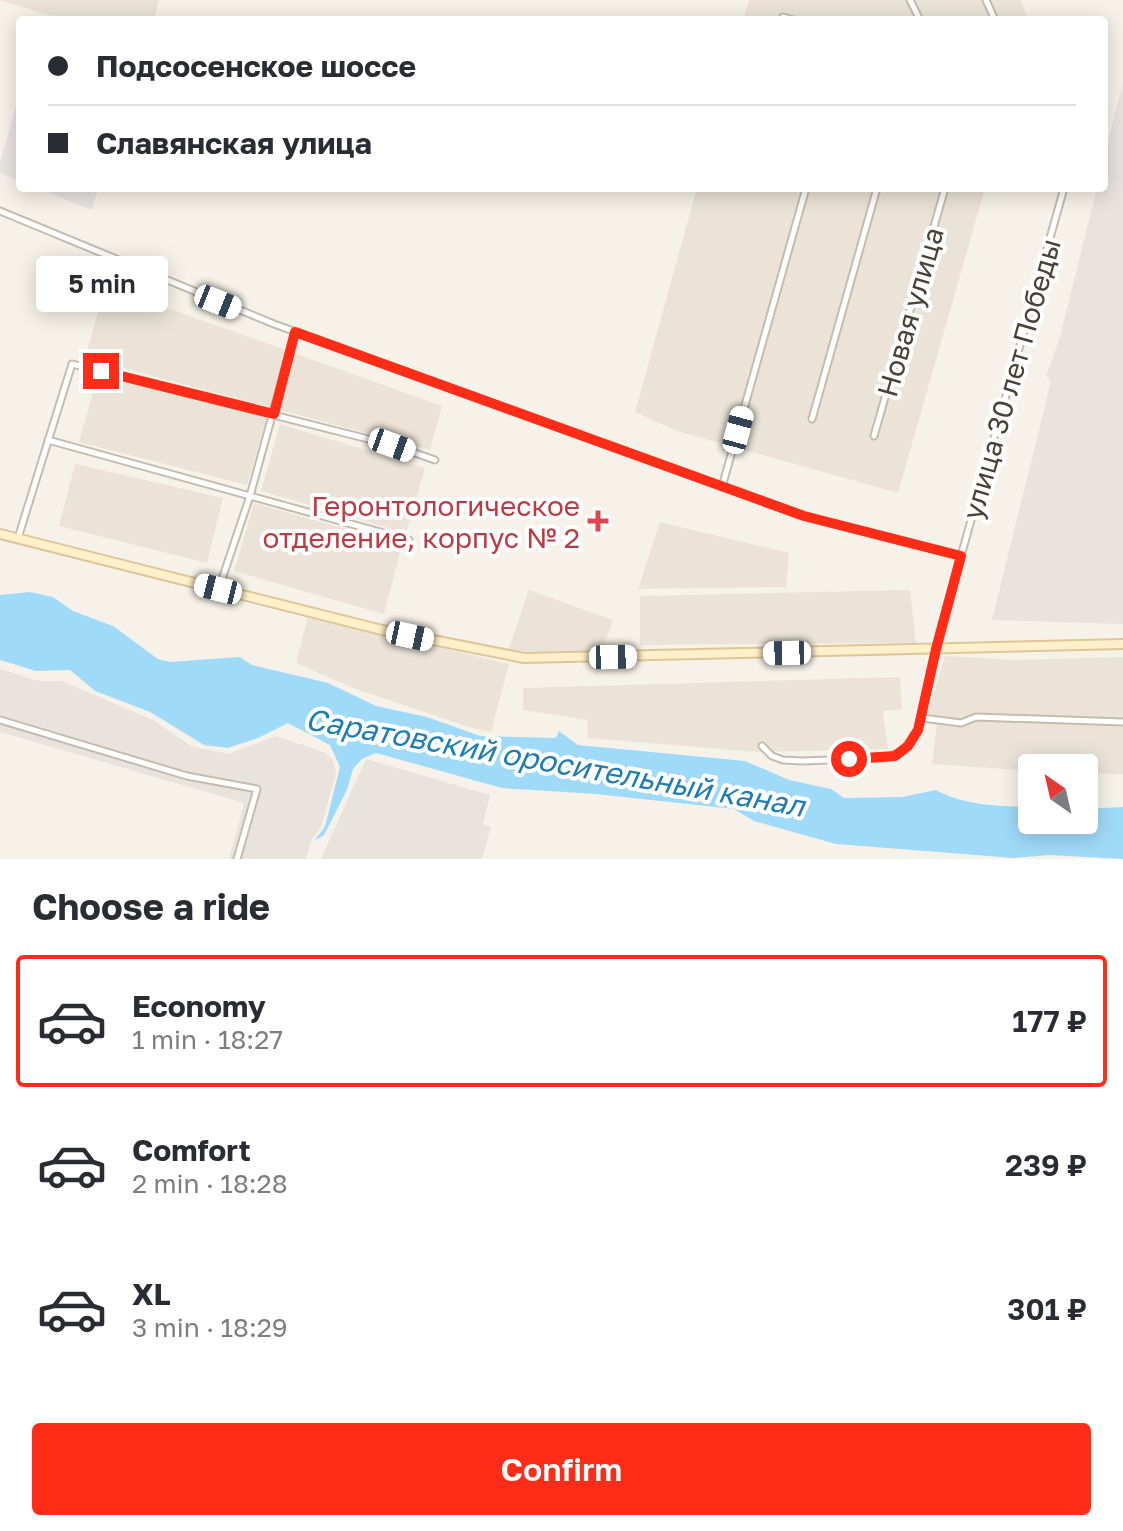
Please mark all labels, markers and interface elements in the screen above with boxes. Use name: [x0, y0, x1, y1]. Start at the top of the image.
text: Подсосенское шоссе: [96, 48, 416, 84]
text: Славянская улица: [96, 125, 372, 161]
street label: Новая улица: [870, 223, 950, 401]
street label: улица 30 лет Победы: [955, 235, 1067, 523]
callout: 5 min: [35, 255, 167, 311]
text: 5 min: [68, 268, 136, 299]
car: [191, 282, 245, 322]
route end: [83, 353, 119, 389]
car: [720, 404, 756, 456]
car: [365, 426, 419, 464]
place label: Геронтологическое отделение, корпус № 2: [262, 489, 580, 554]
marker: Геронтологическое отделение, корпус № 2: [587, 510, 609, 532]
car: [192, 572, 244, 606]
car: [384, 619, 436, 653]
car: [763, 641, 811, 665]
car: [589, 645, 637, 669]
water label: Саратовский оросительный канал: [303, 700, 810, 824]
route start: [831, 741, 867, 777]
north arrow: [1018, 754, 1098, 834]
map controls: [1018, 754, 1098, 834]
text: Choose a ride: [32, 885, 270, 928]
icon: car: [36, 985, 108, 1057]
text: Economy: [132, 988, 266, 1024]
text: 177 ₽: [1012, 1003, 1087, 1039]
text: 1 min · 18:27: [132, 1024, 283, 1055]
icon: car: [36, 1129, 108, 1201]
text: Comfort: [132, 1132, 251, 1168]
text: 239 ₽: [1005, 1147, 1087, 1183]
text: 2 min · 18:28: [132, 1168, 288, 1199]
icon: car: [36, 1273, 108, 1345]
text: XL: [132, 1276, 171, 1312]
text: 301 ₽: [1007, 1291, 1087, 1327]
text: 3 min · 18:29: [132, 1312, 288, 1343]
button: Confirm: [32, 1423, 1091, 1515]

